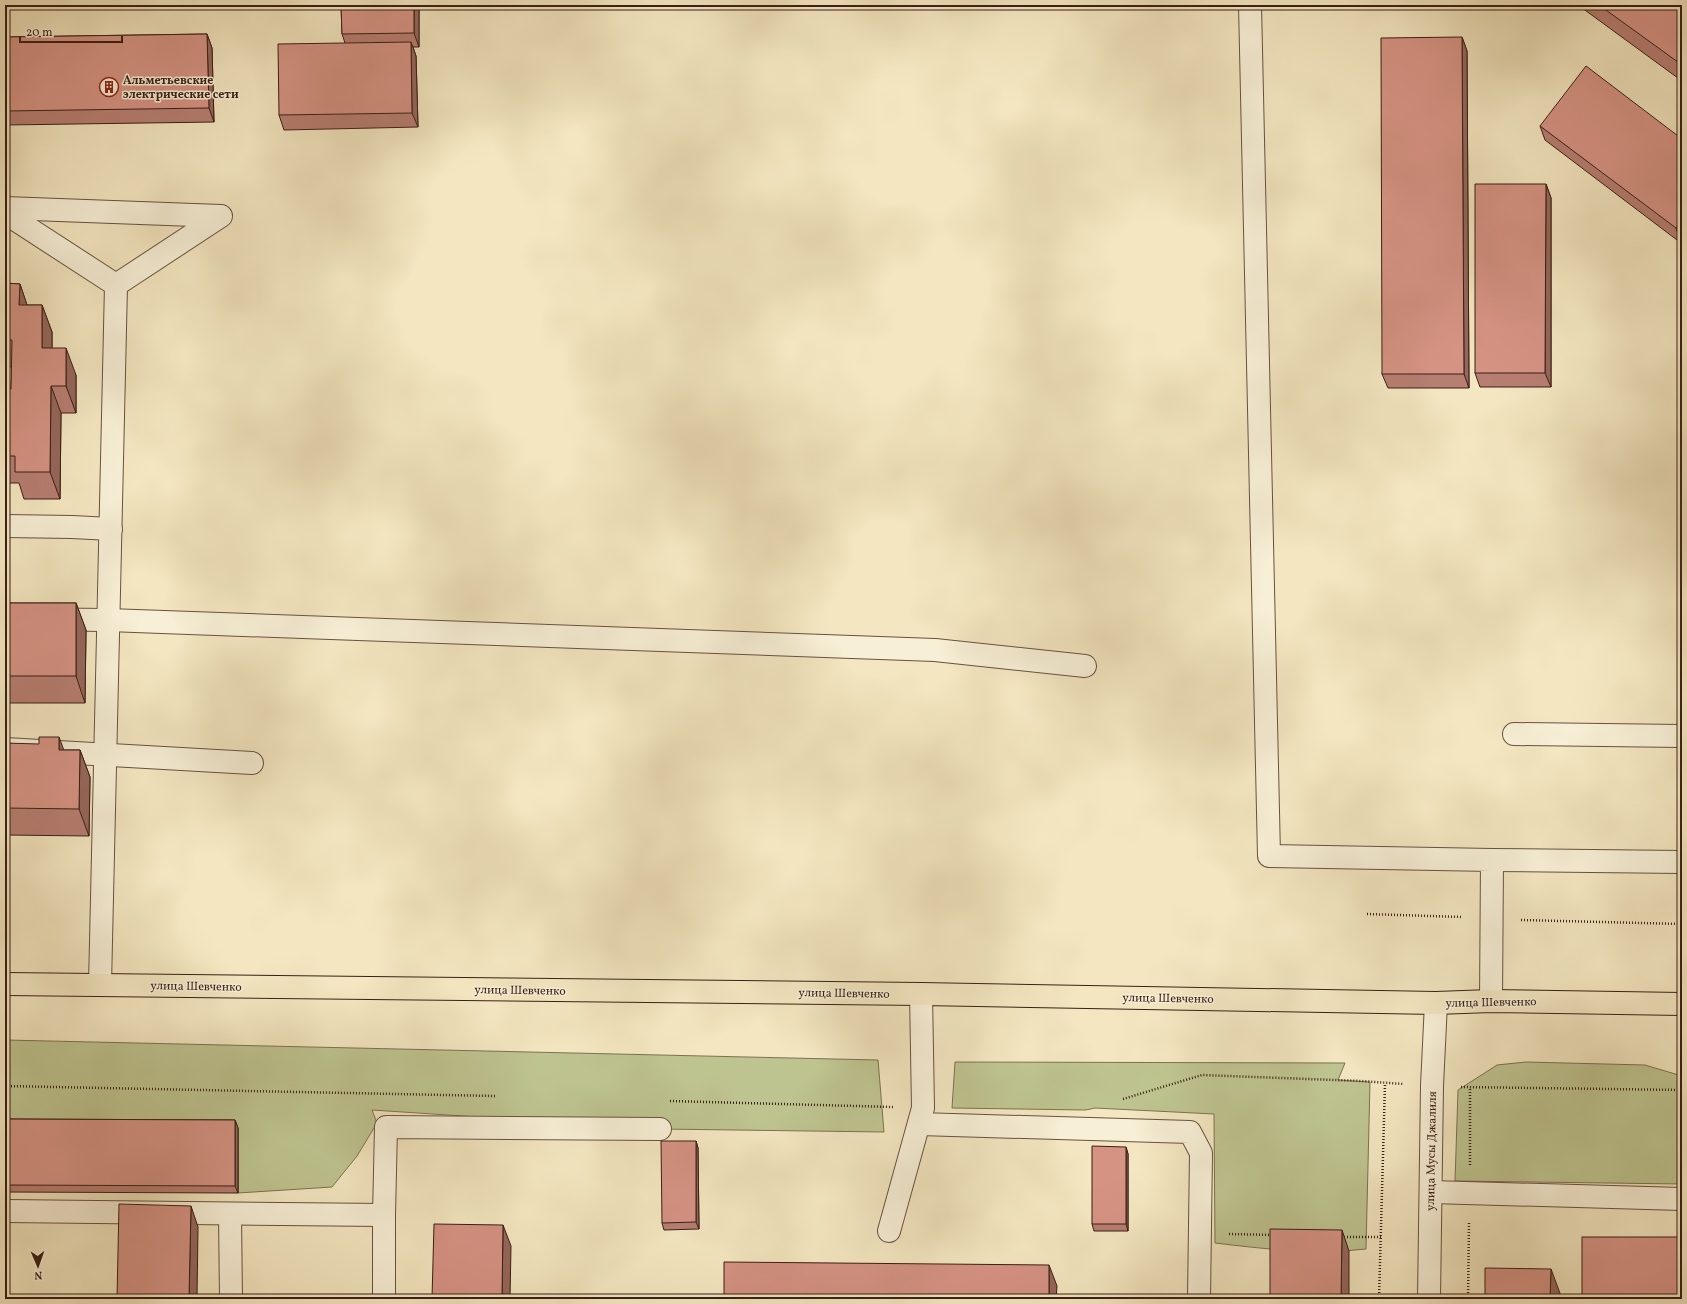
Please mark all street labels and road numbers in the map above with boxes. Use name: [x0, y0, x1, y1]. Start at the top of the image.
street label: улица Шевченко: [150, 978, 242, 996]
street label: улица Шевченко: [474, 982, 566, 1000]
street label: улица Шевченко: [798, 985, 890, 1003]
street label: улица Шевченко: [1122, 990, 1214, 1008]
street label: улица Шевченко: [1445, 994, 1537, 1012]
street label: улица Мусы Джалиля: [1423, 1091, 1441, 1211]

